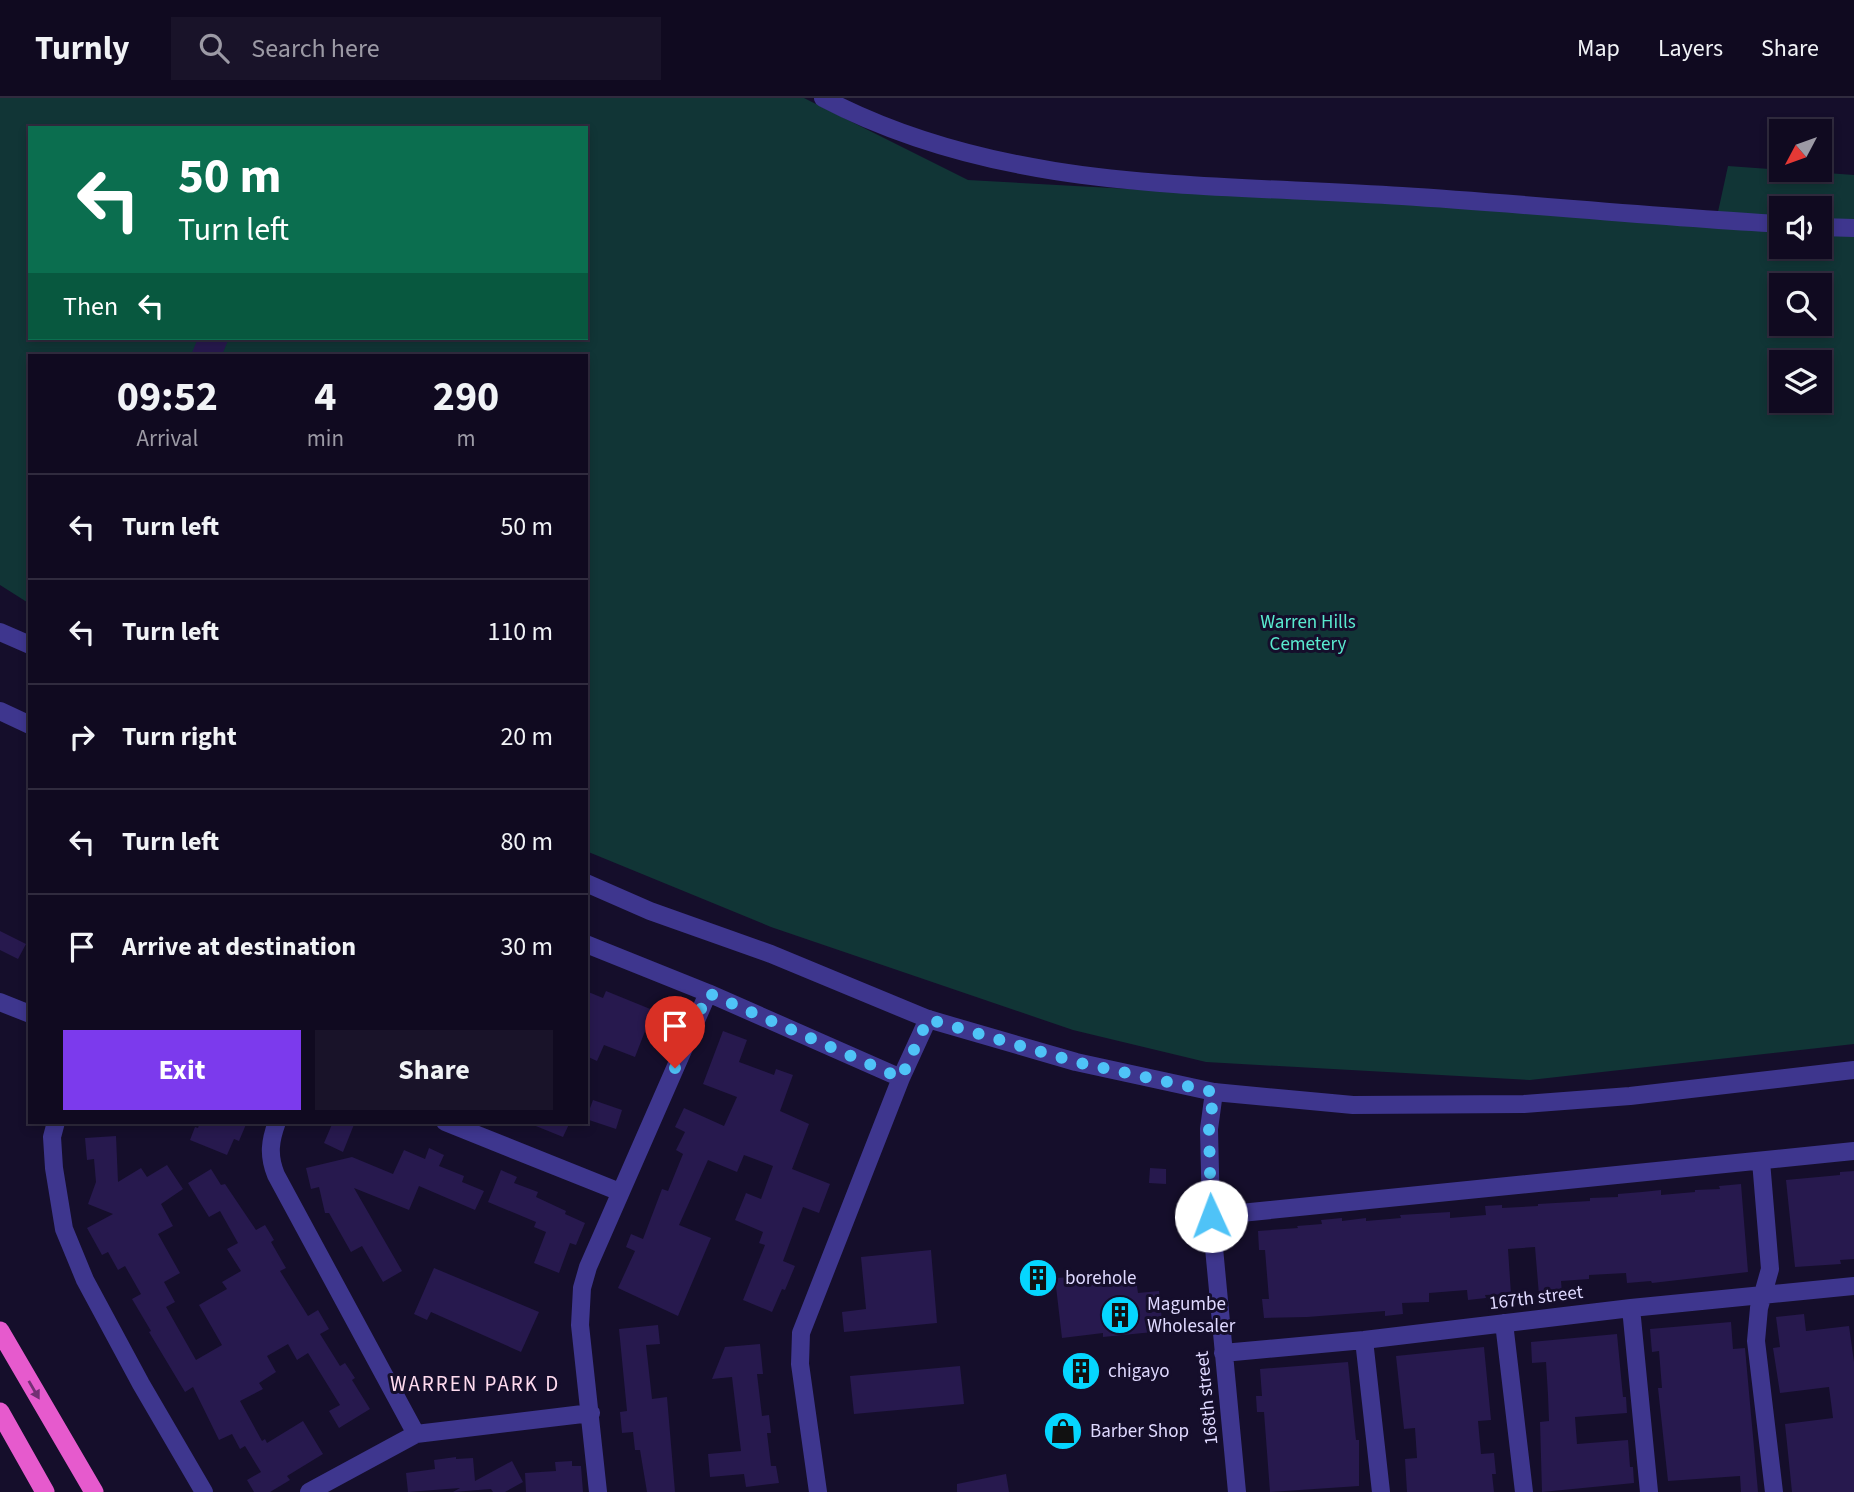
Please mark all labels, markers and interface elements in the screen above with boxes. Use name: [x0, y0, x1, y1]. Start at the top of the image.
search box: [171, 17, 661, 80]
text: Turnly: [35, 25, 129, 72]
icon: search: [195, 29, 233, 67]
text: Search here: [251, 30, 380, 67]
text: Map: [1577, 31, 1620, 66]
text: Layers: [1658, 31, 1723, 66]
text: Share: [1761, 31, 1819, 66]
north arrow: [1769, 119, 1832, 182]
map controls: [1769, 119, 1832, 413]
text: 50 m: [178, 142, 282, 212]
icon: left: [63, 154, 154, 245]
button: sound: [1769, 196, 1832, 259]
text: Turn left: [178, 207, 289, 253]
button: search: [1769, 273, 1832, 336]
icon: left: [132, 287, 170, 325]
text: Then: [63, 288, 118, 325]
button: layers: [1769, 350, 1832, 413]
text: 09:52: [117, 367, 218, 427]
text: 4: [314, 367, 336, 427]
text: 290: [433, 367, 499, 427]
text: Arrival: [136, 422, 198, 455]
text: min: [307, 422, 344, 455]
text: m: [456, 422, 476, 455]
icon: left: [63, 508, 101, 546]
text: Turn left: [122, 508, 219, 545]
text: 50 m: [500, 508, 553, 545]
park label: Warren Hills Cemetery: [1260, 609, 1356, 658]
icon: left: [63, 613, 101, 651]
text: Turn left: [122, 613, 219, 650]
text: 110 m: [487, 613, 553, 650]
icon: right: [63, 718, 101, 756]
text: Turn right: [122, 718, 237, 755]
text: 20 m: [500, 718, 553, 755]
icon: left: [63, 823, 101, 861]
text: Turn left: [122, 823, 219, 860]
text: 80 m: [500, 823, 553, 860]
icon: arrive: [63, 928, 101, 966]
text: Arrive at destination: [122, 928, 356, 965]
text: 30 m: [500, 928, 553, 965]
pin: [645, 996, 705, 1068]
icon: arrive: [656, 1007, 694, 1045]
button: Exit: [63, 1030, 301, 1110]
button: Share: [315, 1030, 553, 1110]
position arrow: [1174, 1179, 1248, 1253]
building icon: borehole: [1017, 1257, 1059, 1299]
place label: borehole: [1065, 1265, 1137, 1292]
street label: 167th street: [1488, 1279, 1585, 1317]
place label: Magumbe Wholesaler: [1147, 1291, 1236, 1340]
building icon: Magumbe Wholesaler: [1099, 1294, 1141, 1336]
street label: 168th street: [1189, 1349, 1225, 1446]
building icon: chigayo: [1060, 1350, 1102, 1392]
place label: chigayo: [1108, 1358, 1170, 1385]
district label: WARREN PARK D: [390, 1369, 560, 1399]
one-way arrow: [28, 1381, 40, 1400]
shop icon: Barber Shop: [1042, 1410, 1084, 1452]
place label: Barber Shop: [1090, 1418, 1189, 1445]

